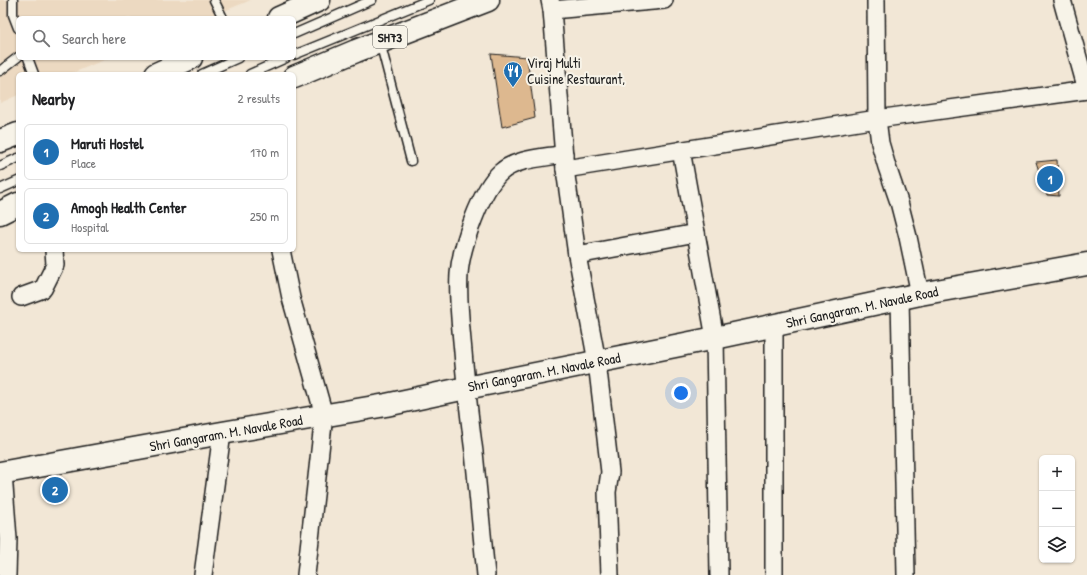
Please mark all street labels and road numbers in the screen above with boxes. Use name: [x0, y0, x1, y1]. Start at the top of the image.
road number: SH73: [373, 26, 407, 48]
street label: Shri Gangaram. M. Navale Road: [784, 281, 940, 333]
street label: Shri Gangaram. M. Navale Road: [466, 347, 622, 397]
street label: Shri Gangaram. M. Navale Road: [148, 410, 305, 456]

